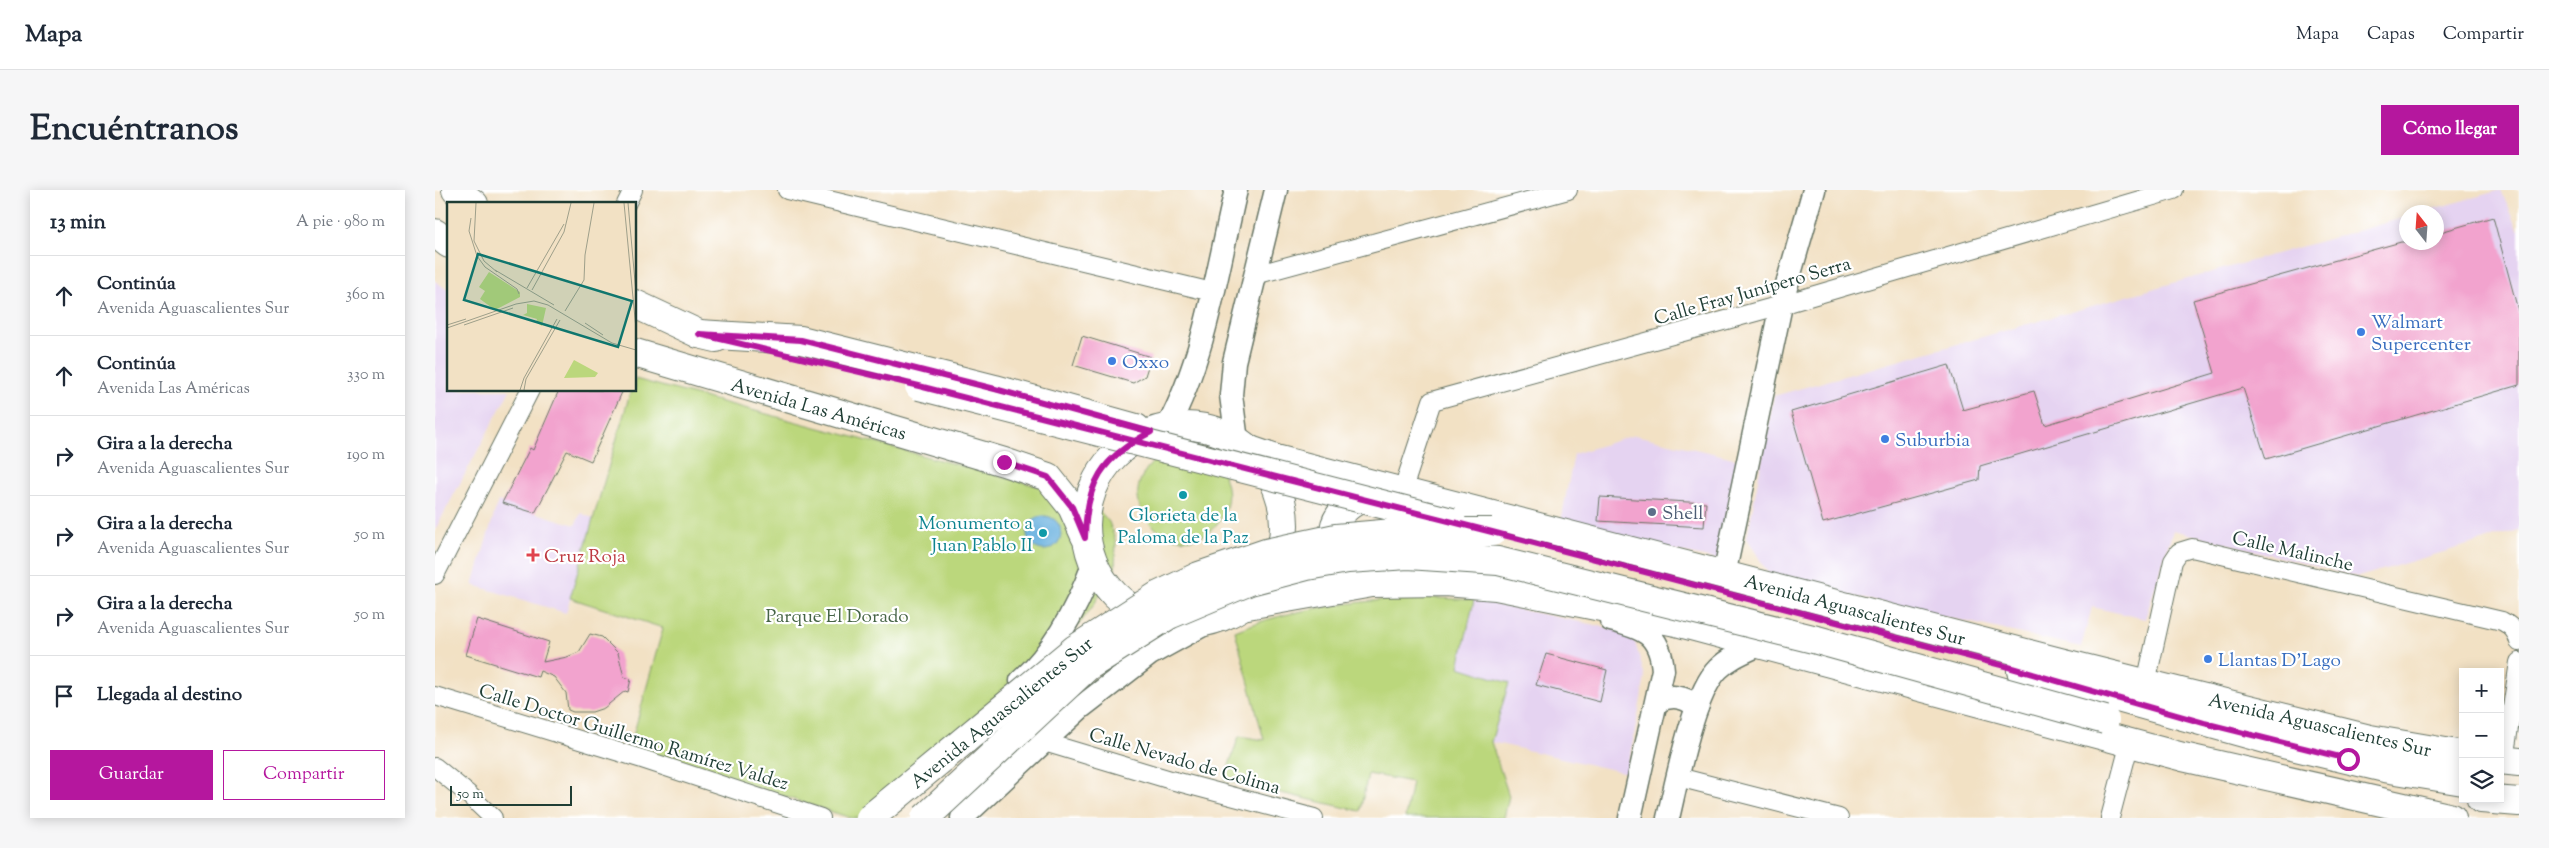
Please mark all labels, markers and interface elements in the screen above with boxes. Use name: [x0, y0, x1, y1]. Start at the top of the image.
text: Mapa: [25, 18, 82, 52]
text: Mapa: [2296, 22, 2339, 48]
text: Capas: [2367, 22, 2415, 48]
text: Compartir: [2443, 22, 2524, 48]
text: Encuéntranos: [30, 105, 239, 156]
button: Cómo llegar: [2381, 105, 2519, 155]
inset map: [447, 202, 636, 391]
north arrow: [2399, 205, 2444, 250]
text: 13 min: [50, 208, 106, 238]
text: A pie · 980 m: [296, 211, 385, 234]
street label: Calle Fray Junípero Serra: [1651, 251, 1855, 333]
text: Continúa: [97, 271, 176, 298]
icon: ahead: [50, 282, 78, 310]
text: 360 m: [346, 284, 385, 307]
text: Avenida Aguascalientes Sur: [97, 298, 289, 321]
place label: Walmart Supercenter: [2371, 310, 2471, 359]
marker: Walmart Supercenter: [2355, 326, 2367, 338]
place label: Oxxo: [1122, 350, 1169, 377]
text: Continúa: [97, 351, 176, 378]
marker: Oxxo: [1106, 355, 1118, 367]
icon: ahead: [50, 362, 78, 390]
text: 330 m: [347, 364, 385, 387]
street label: Avenida Las Américas: [727, 372, 909, 448]
text: Avenida Las Américas: [97, 378, 250, 401]
place label: Suburbia: [1895, 428, 1970, 455]
text: Gira a la derecha: [97, 431, 232, 458]
marker: Suburbia: [1879, 433, 1891, 445]
icon: right: [50, 442, 78, 470]
text: 190 m: [347, 444, 385, 467]
route end: [993, 451, 1016, 474]
text: Avenida Aguascalientes Sur: [97, 458, 289, 481]
marker: Glorieta de la Paloma de la Paz: [1177, 489, 1189, 501]
place label: Shell: [1662, 501, 1704, 528]
place label: Glorieta de la Paloma de la Paz: [1117, 503, 1249, 552]
marker: Shell: [1646, 506, 1658, 518]
text: Gira a la derecha: [97, 511, 232, 538]
place label: Monumento a Juan Pablo II: [918, 511, 1033, 560]
icon: right: [50, 522, 78, 550]
text: 50 m: [354, 524, 385, 547]
street label: Calle Malinche: [2229, 525, 2356, 580]
marker: Monumento a Juan Pablo II: [1037, 527, 1049, 539]
text: Avenida Aguascalientes Sur: [97, 538, 289, 561]
place label: Cruz Roja: [544, 544, 626, 571]
marker: Cruz Roja: [526, 548, 540, 562]
street label: Avenida Aguascalientes Sur: [1741, 569, 1968, 654]
text: Gira a la derecha: [97, 591, 232, 618]
icon: right: [50, 602, 78, 630]
text: 50 m: [354, 604, 385, 627]
park label: Parque El Dorado: [765, 604, 909, 631]
text: Avenida Aguascalientes Sur: [97, 618, 289, 641]
street label: Avenida Aguascalientes Sur: [905, 632, 1100, 796]
place label: Llantas D'Lago: [2218, 648, 2341, 675]
marker: Llantas D'Lago: [2202, 653, 2214, 665]
map controls: [2459, 668, 2504, 803]
button: +: [2459, 668, 2504, 713]
street label: Calle Doctor Guillermo Ramírez Valdez: [475, 678, 791, 798]
icon: arrive: [50, 682, 78, 710]
text: Llegada al destino: [97, 682, 242, 709]
street label: Avenida Aguascalientes Sur: [2205, 688, 2434, 765]
button: −: [2459, 713, 2504, 758]
street label: Calle Nevado de Colima: [1086, 722, 1283, 803]
route start: [2337, 748, 2360, 771]
button: Guardar: [50, 750, 213, 800]
button: Compartir: [223, 750, 385, 800]
button: layers: [2459, 758, 2504, 803]
scale bar: [450, 783, 573, 806]
text: 50 m: [457, 785, 484, 805]

